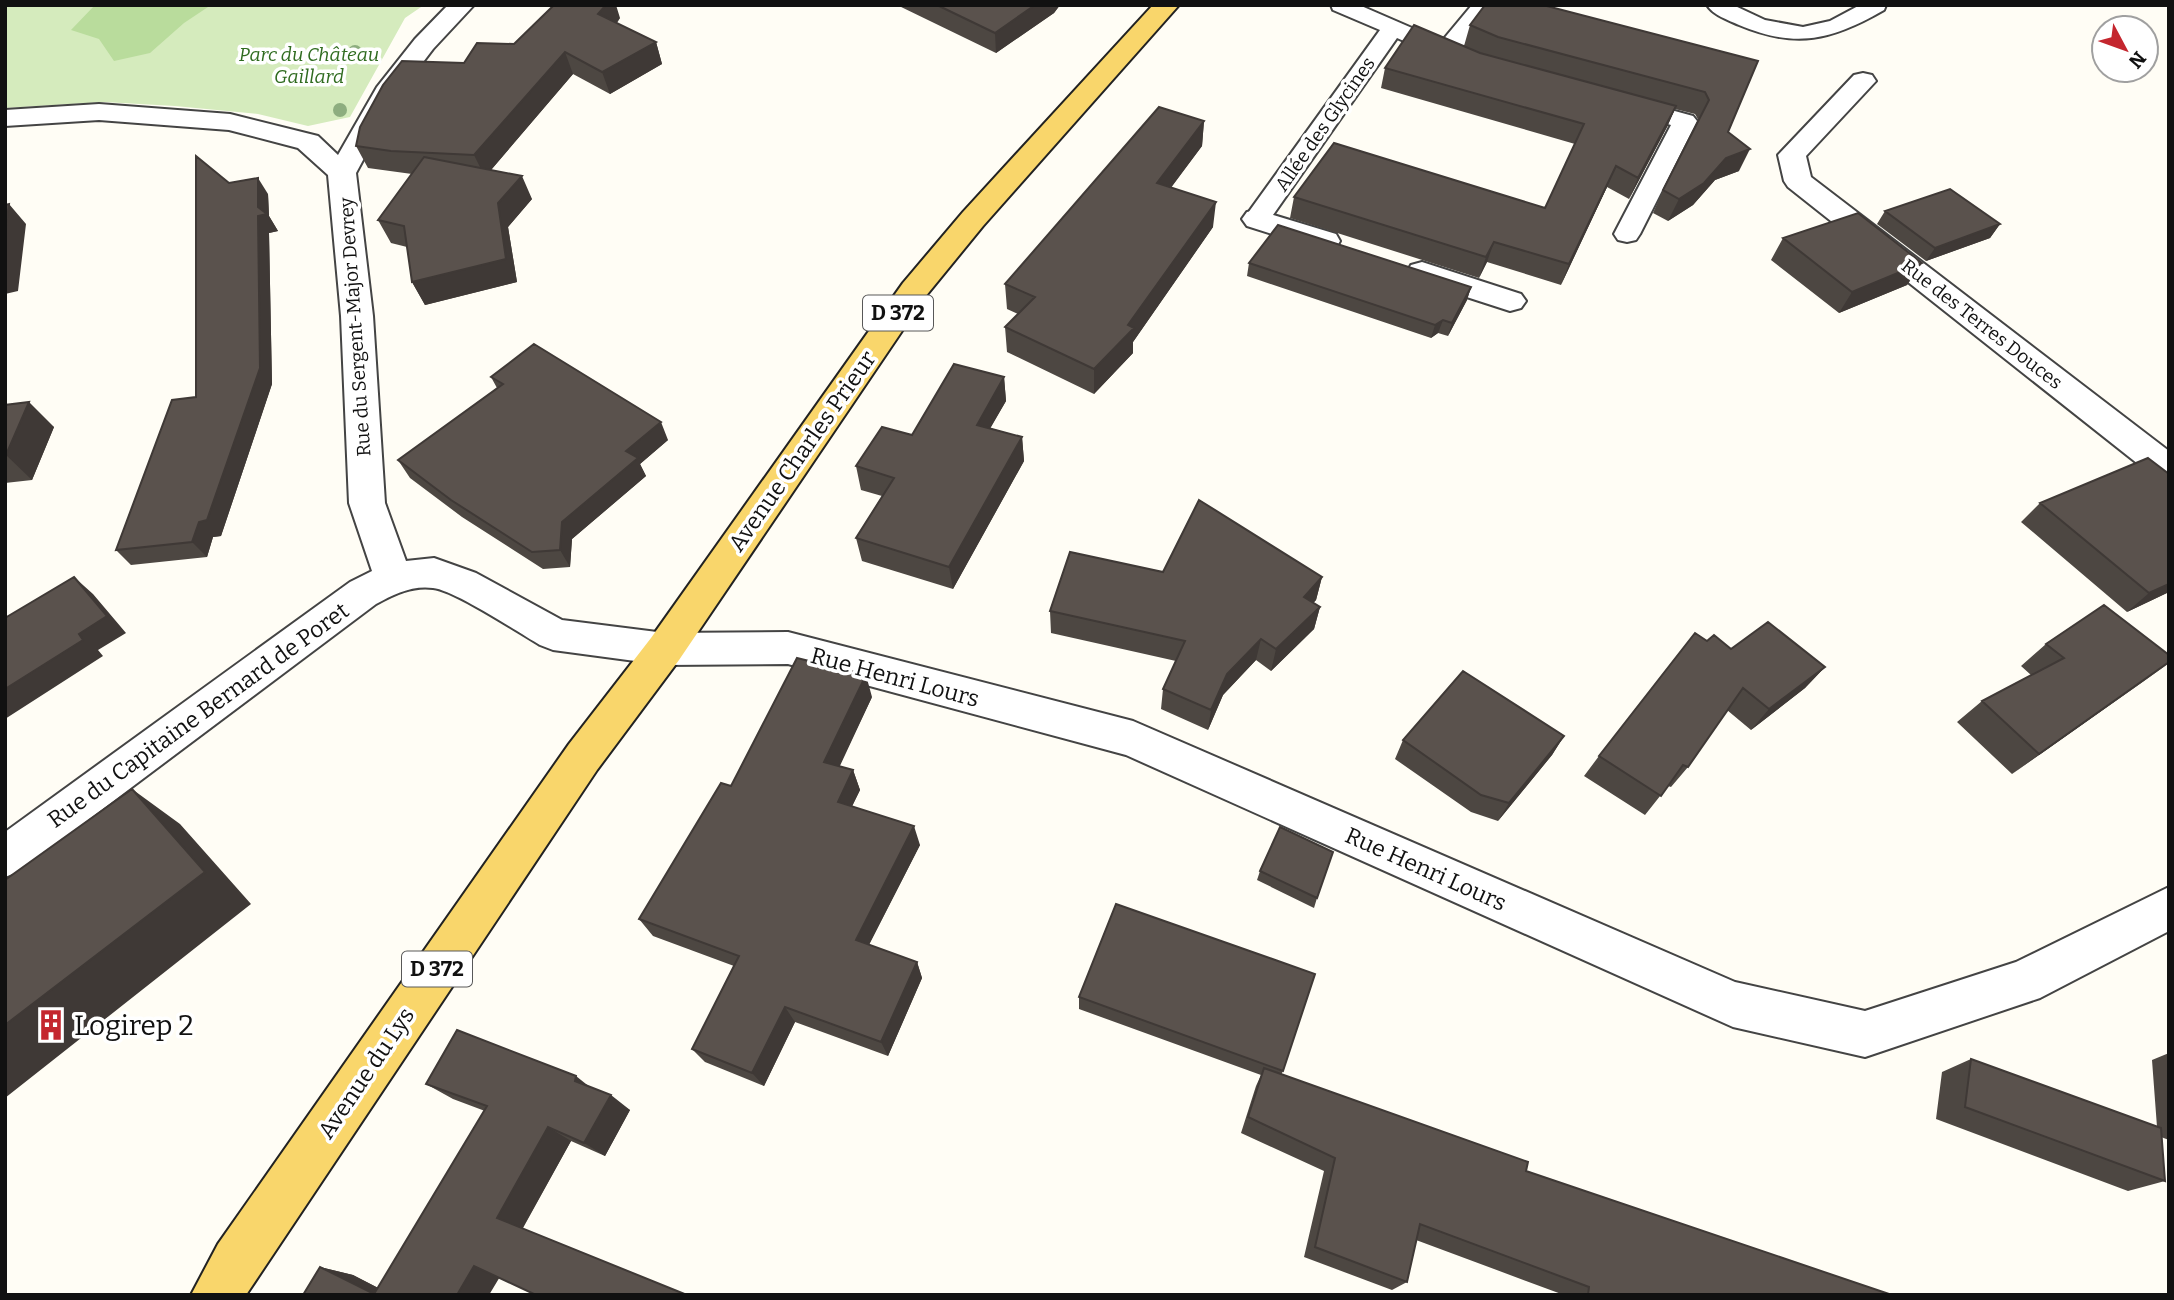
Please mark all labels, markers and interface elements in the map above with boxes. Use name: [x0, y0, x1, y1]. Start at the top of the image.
north arrow: [2090, 14, 2160, 84]
park label: Parc du Château Gaillard: [239, 43, 379, 88]
text: N: [2124, 47, 2151, 73]
street label: Allée des Glycines: [1270, 52, 1380, 196]
street label: Rue du Sergent-Major Devrey: [334, 196, 376, 457]
street label: Rue des Terres Douces: [1897, 254, 2067, 394]
road number: D 372: [863, 296, 933, 330]
street label: Avenue Charles Prieur: [722, 345, 882, 557]
street label: Rue du Capitaine Bernard de Poret: [42, 596, 354, 834]
street label: Rue Henri Lours: [808, 641, 982, 713]
street label: Rue Henri Lours: [1341, 821, 1511, 917]
road number: D 372: [402, 951, 472, 986]
street label: Avenue du Lys: [312, 1002, 420, 1144]
building icon: Logirep 2: [34, 1008, 68, 1042]
place label: Logirep 2: [74, 1009, 193, 1042]

